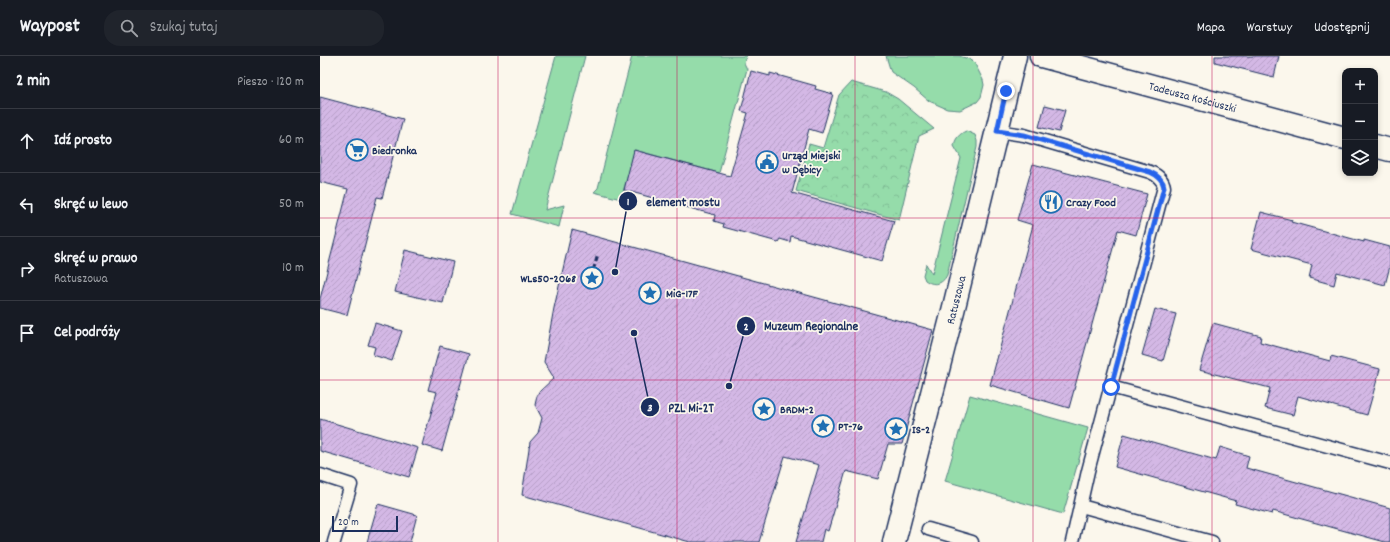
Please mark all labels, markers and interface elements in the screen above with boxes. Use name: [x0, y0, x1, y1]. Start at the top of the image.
search box: [104, 10, 384, 46]
text: Waypost: [20, 14, 80, 41]
icon: search: [118, 17, 140, 39]
text: Szukaj tutaj: [150, 17, 218, 39]
text: Mapa: [1197, 18, 1225, 38]
text: Warstwy: [1247, 18, 1292, 38]
text: Udostępnij: [1314, 18, 1370, 38]
map controls: [1342, 68, 1378, 176]
button: +: [1342, 68, 1378, 104]
text: 2 min: [16, 70, 50, 94]
text: Pieszo · 120 m: [237, 73, 304, 92]
street label: Tadeusza Kościuszki: [1147, 78, 1238, 118]
route end: [997, 82, 1015, 100]
button: −: [1342, 104, 1378, 140]
icon: ahead: [16, 130, 38, 152]
text: Idź prosto: [54, 130, 112, 152]
text: 60 m: [279, 131, 304, 150]
supermarket icon: Biedronka: [344, 137, 370, 163]
button: layers: [1342, 140, 1378, 176]
place label: Biedronka: [372, 143, 418, 160]
place label: Urząd Miejski w Dębicy: [782, 148, 841, 179]
public building icon: Urząd Miejski w Dębicy: [754, 149, 780, 175]
callout: element mostu: [618, 189, 728, 214]
restaurant icon: Crazy Food: [1038, 189, 1064, 215]
icon: left: [16, 194, 38, 216]
text: Skręć w lewo: [54, 194, 128, 216]
text: 1: [627, 194, 630, 211]
text: element mostu: [646, 194, 720, 213]
text: 50 m: [279, 195, 304, 214]
place label: Crazy Food: [1066, 195, 1116, 212]
text: Skręć w prawo: [54, 248, 137, 270]
icon: right: [16, 258, 38, 280]
text: 10 m: [282, 259, 304, 278]
place icon: WLs50-2068: [579, 265, 605, 291]
text: Ratuszowa: [54, 270, 108, 289]
place label: WLs50-2068: [520, 271, 576, 288]
street label: Ratuszowa: [943, 274, 971, 326]
place icon: MiG-17F: [637, 280, 663, 306]
place label: MiG-17F: [666, 286, 699, 303]
callout: Muzeum Regionalne: [736, 313, 866, 338]
text: Muzeum Regionalne: [764, 318, 858, 337]
text: 2: [743, 319, 749, 336]
icon: arrive: [16, 322, 38, 344]
text: Cel podróży: [54, 322, 120, 344]
route start: [1102, 378, 1120, 396]
callout: PZL Mi-2T: [640, 394, 721, 419]
place icon: BRDM-2: [751, 396, 777, 422]
text: 3: [647, 400, 653, 417]
text: PZL Mi-2T: [668, 400, 714, 419]
place label: BRDM-2: [780, 402, 814, 419]
place icon: PT-76: [810, 413, 836, 439]
place icon: IS-2: [883, 416, 909, 442]
place label: PT-76: [838, 419, 863, 436]
place label: IS-2: [912, 422, 930, 439]
scale bar: [332, 514, 398, 533]
text: 20 m: [338, 515, 359, 531]

